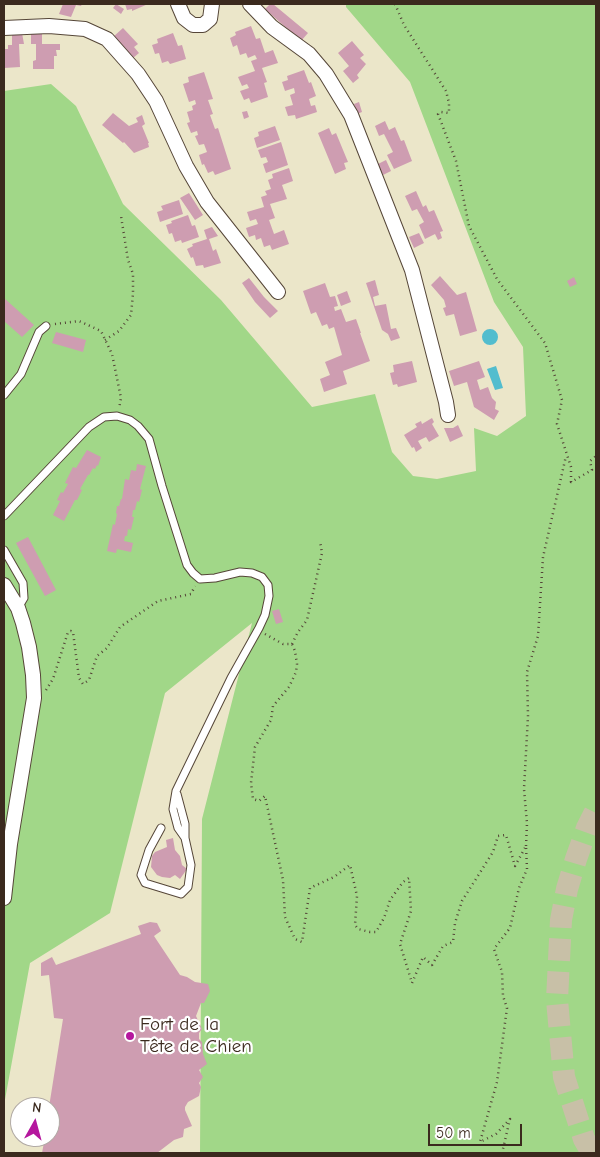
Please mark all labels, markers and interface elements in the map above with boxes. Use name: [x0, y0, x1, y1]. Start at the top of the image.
place label: Fort de la Tête de Chien: [140, 1014, 252, 1058]
marker: Fort de la Tête de Chien: [124, 1030, 136, 1042]
north arrow: [10, 1097, 60, 1147]
text: N: [31, 1099, 42, 1117]
scale bar: [430, 1114, 524, 1146]
text: 50 m: [436, 1124, 471, 1142]

